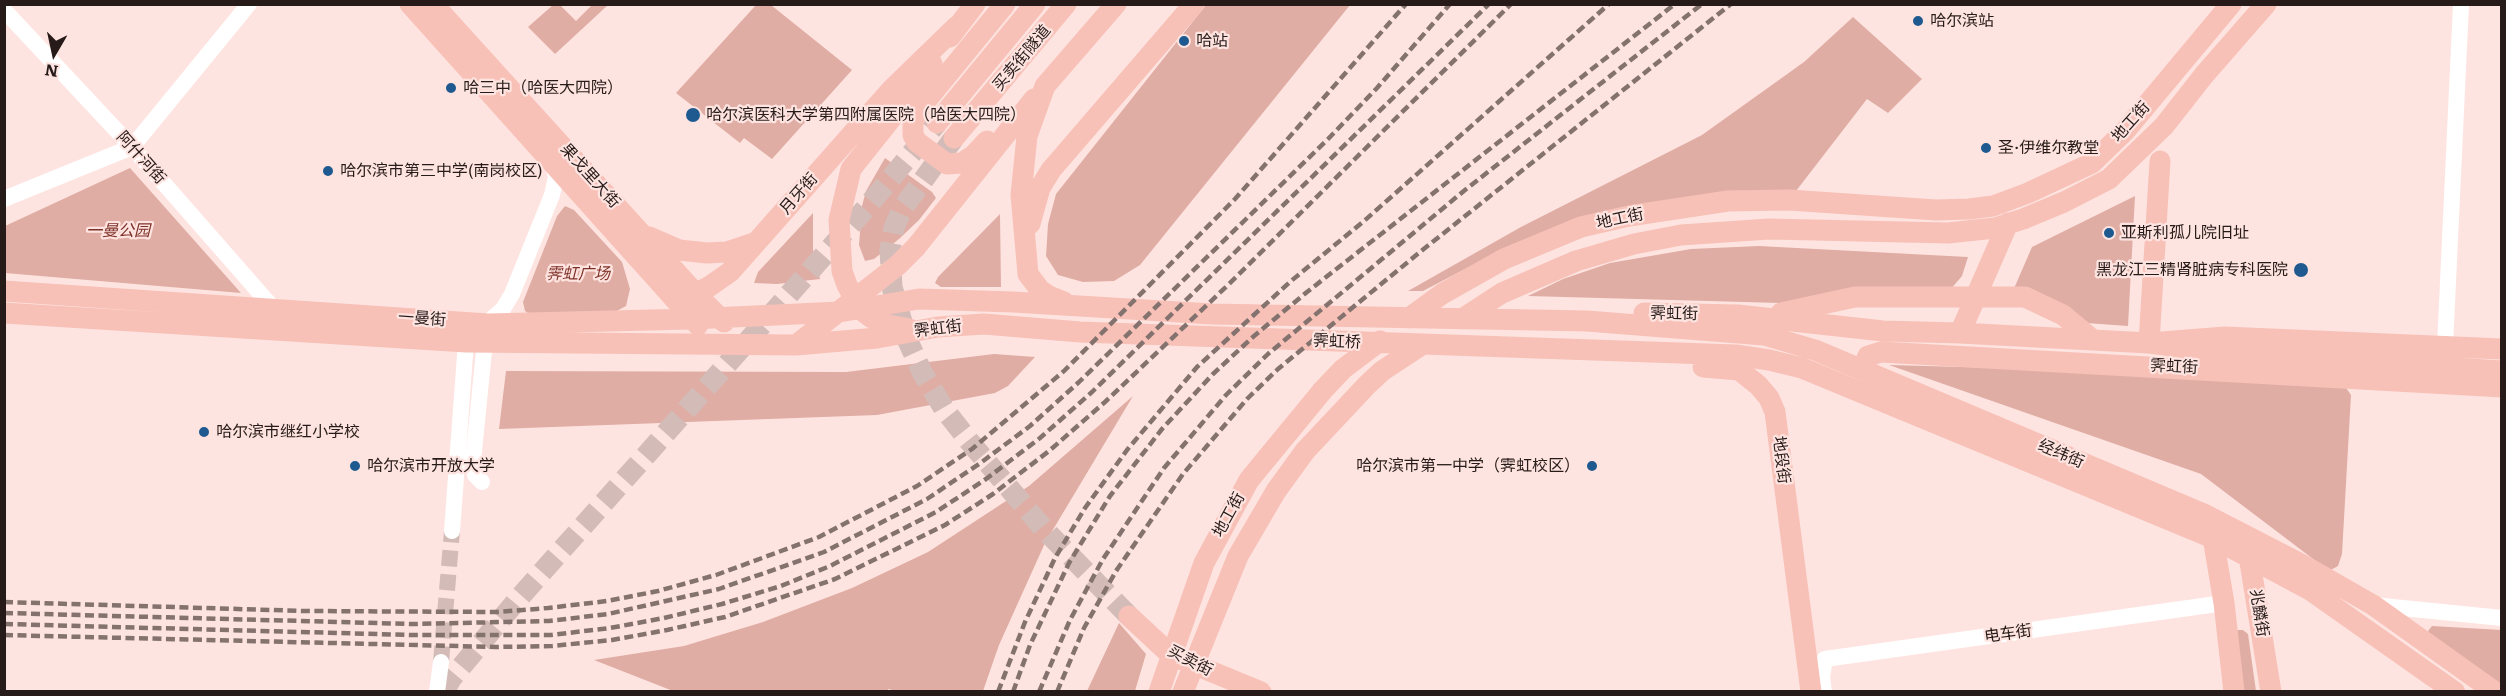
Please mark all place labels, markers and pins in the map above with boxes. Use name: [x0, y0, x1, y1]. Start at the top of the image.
place label: 哈尔滨站: [1930, 11, 1994, 31]
marker: 哈尔滨站: [1911, 14, 1925, 28]
place label: 哈站: [1196, 31, 1228, 51]
marker: 哈站: [1177, 34, 1191, 48]
place label: 哈三中（哈医大四院）: [463, 78, 623, 98]
marker: 哈三中（哈医大四院）: [444, 81, 458, 95]
place label: 哈尔滨医科大学第四附属医院（哈医大四院）: [706, 105, 1026, 125]
marker: 哈尔滨医科大学第四附属医院（哈医大四院）: [684, 106, 702, 124]
place label: 圣·伊维尔教堂: [1998, 138, 2099, 158]
marker: 圣·伊维尔教堂: [1979, 141, 1993, 155]
place label: 哈尔滨市第三中学(南岗校区): [340, 161, 543, 181]
marker: 哈尔滨市第三中学(南岗校区): [321, 164, 335, 178]
place label: 亚斯利孤儿院旧址: [2121, 223, 2249, 243]
marker: 亚斯利孤儿院旧址: [2102, 226, 2116, 240]
place label: 黑龙江三精肾脏病专科医院: [2096, 260, 2288, 280]
marker: 黑龙江三精肾脏病专科医院: [2292, 261, 2310, 279]
place label: 哈尔滨市继红小学校: [216, 422, 360, 442]
marker: 哈尔滨市继红小学校: [197, 425, 211, 439]
place label: 哈尔滨市开放大学: [367, 456, 495, 476]
place label: 哈尔滨市第一中学（霁虹校区）: [1356, 456, 1580, 476]
marker: 哈尔滨市开放大学: [348, 459, 362, 473]
marker: 哈尔滨市第一中学（霁虹校区）: [1585, 459, 1599, 473]

